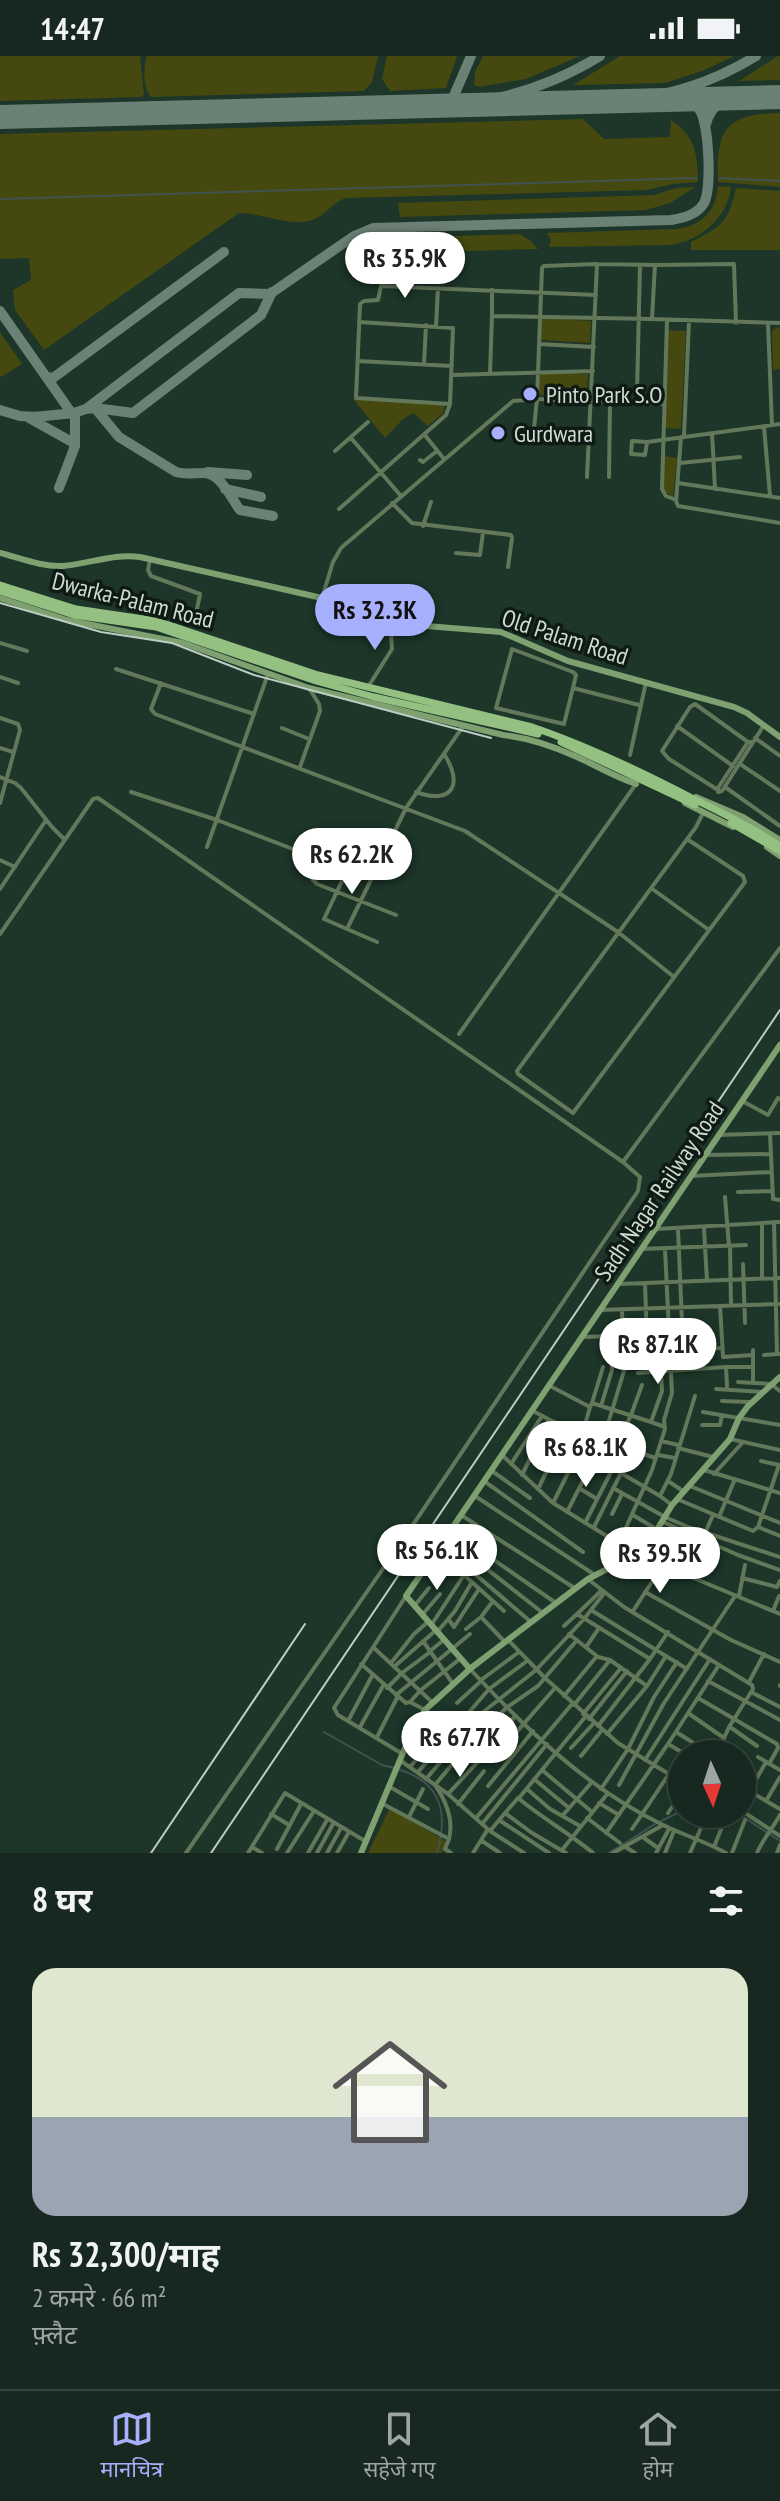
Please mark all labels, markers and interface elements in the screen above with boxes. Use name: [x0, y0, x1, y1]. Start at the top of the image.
text: 14:47: [40, 9, 105, 48]
pin: Rs 35.9K: [322, 232, 488, 300]
text: Rs 35.9K: [363, 241, 447, 274]
place label: Pinto Park S.O: [546, 379, 662, 410]
marker: Pinto Park S.O: [521, 385, 539, 403]
place label: Gurdwara: [514, 418, 593, 449]
marker: Gurdwara: [489, 424, 507, 442]
street label: Dwarka-Palam Road: [49, 565, 217, 635]
pin: Rs 32.3K: [292, 584, 458, 652]
text: Rs 32.3K: [333, 593, 417, 626]
street label: Old Palam Road: [498, 602, 632, 672]
pin: Rs 62.2K: [269, 828, 435, 896]
text: Rs 62.2K: [310, 837, 394, 870]
street label: Sadh Nagar Railway Road: [587, 1095, 731, 1287]
pin: Rs 87.1K: [575, 1318, 741, 1386]
text: Rs 87.1K: [617, 1327, 699, 1360]
pin: Rs 68.1K: [503, 1421, 669, 1489]
text: Rs 68.1K: [544, 1430, 628, 1463]
pin: Rs 56.1K: [354, 1524, 520, 1592]
pin: Rs 39.5K: [577, 1527, 743, 1595]
text: Rs 56.1K: [395, 1533, 479, 1566]
text: Rs 39.5K: [618, 1536, 702, 1569]
pin: Rs 67.7K: [377, 1711, 543, 1779]
text: Rs 67.7K: [419, 1720, 501, 1753]
north arrow: [668, 1740, 756, 1828]
map controls: [668, 1740, 756, 1828]
text: 8 घर: [32, 1877, 92, 1921]
icon: filters: [704, 1879, 748, 1923]
icon: home: [318, 2020, 462, 2164]
text: Rs 32,300/माह: [32, 2232, 220, 2276]
text: 2 कमरे · 66 m²: [32, 2281, 166, 2314]
text: फ़्लैट: [32, 2318, 77, 2351]
tab: मानचित्र: [100, 2407, 163, 2486]
tab: सहेजे गए: [363, 2407, 435, 2486]
tab: होम: [636, 2407, 680, 2486]

